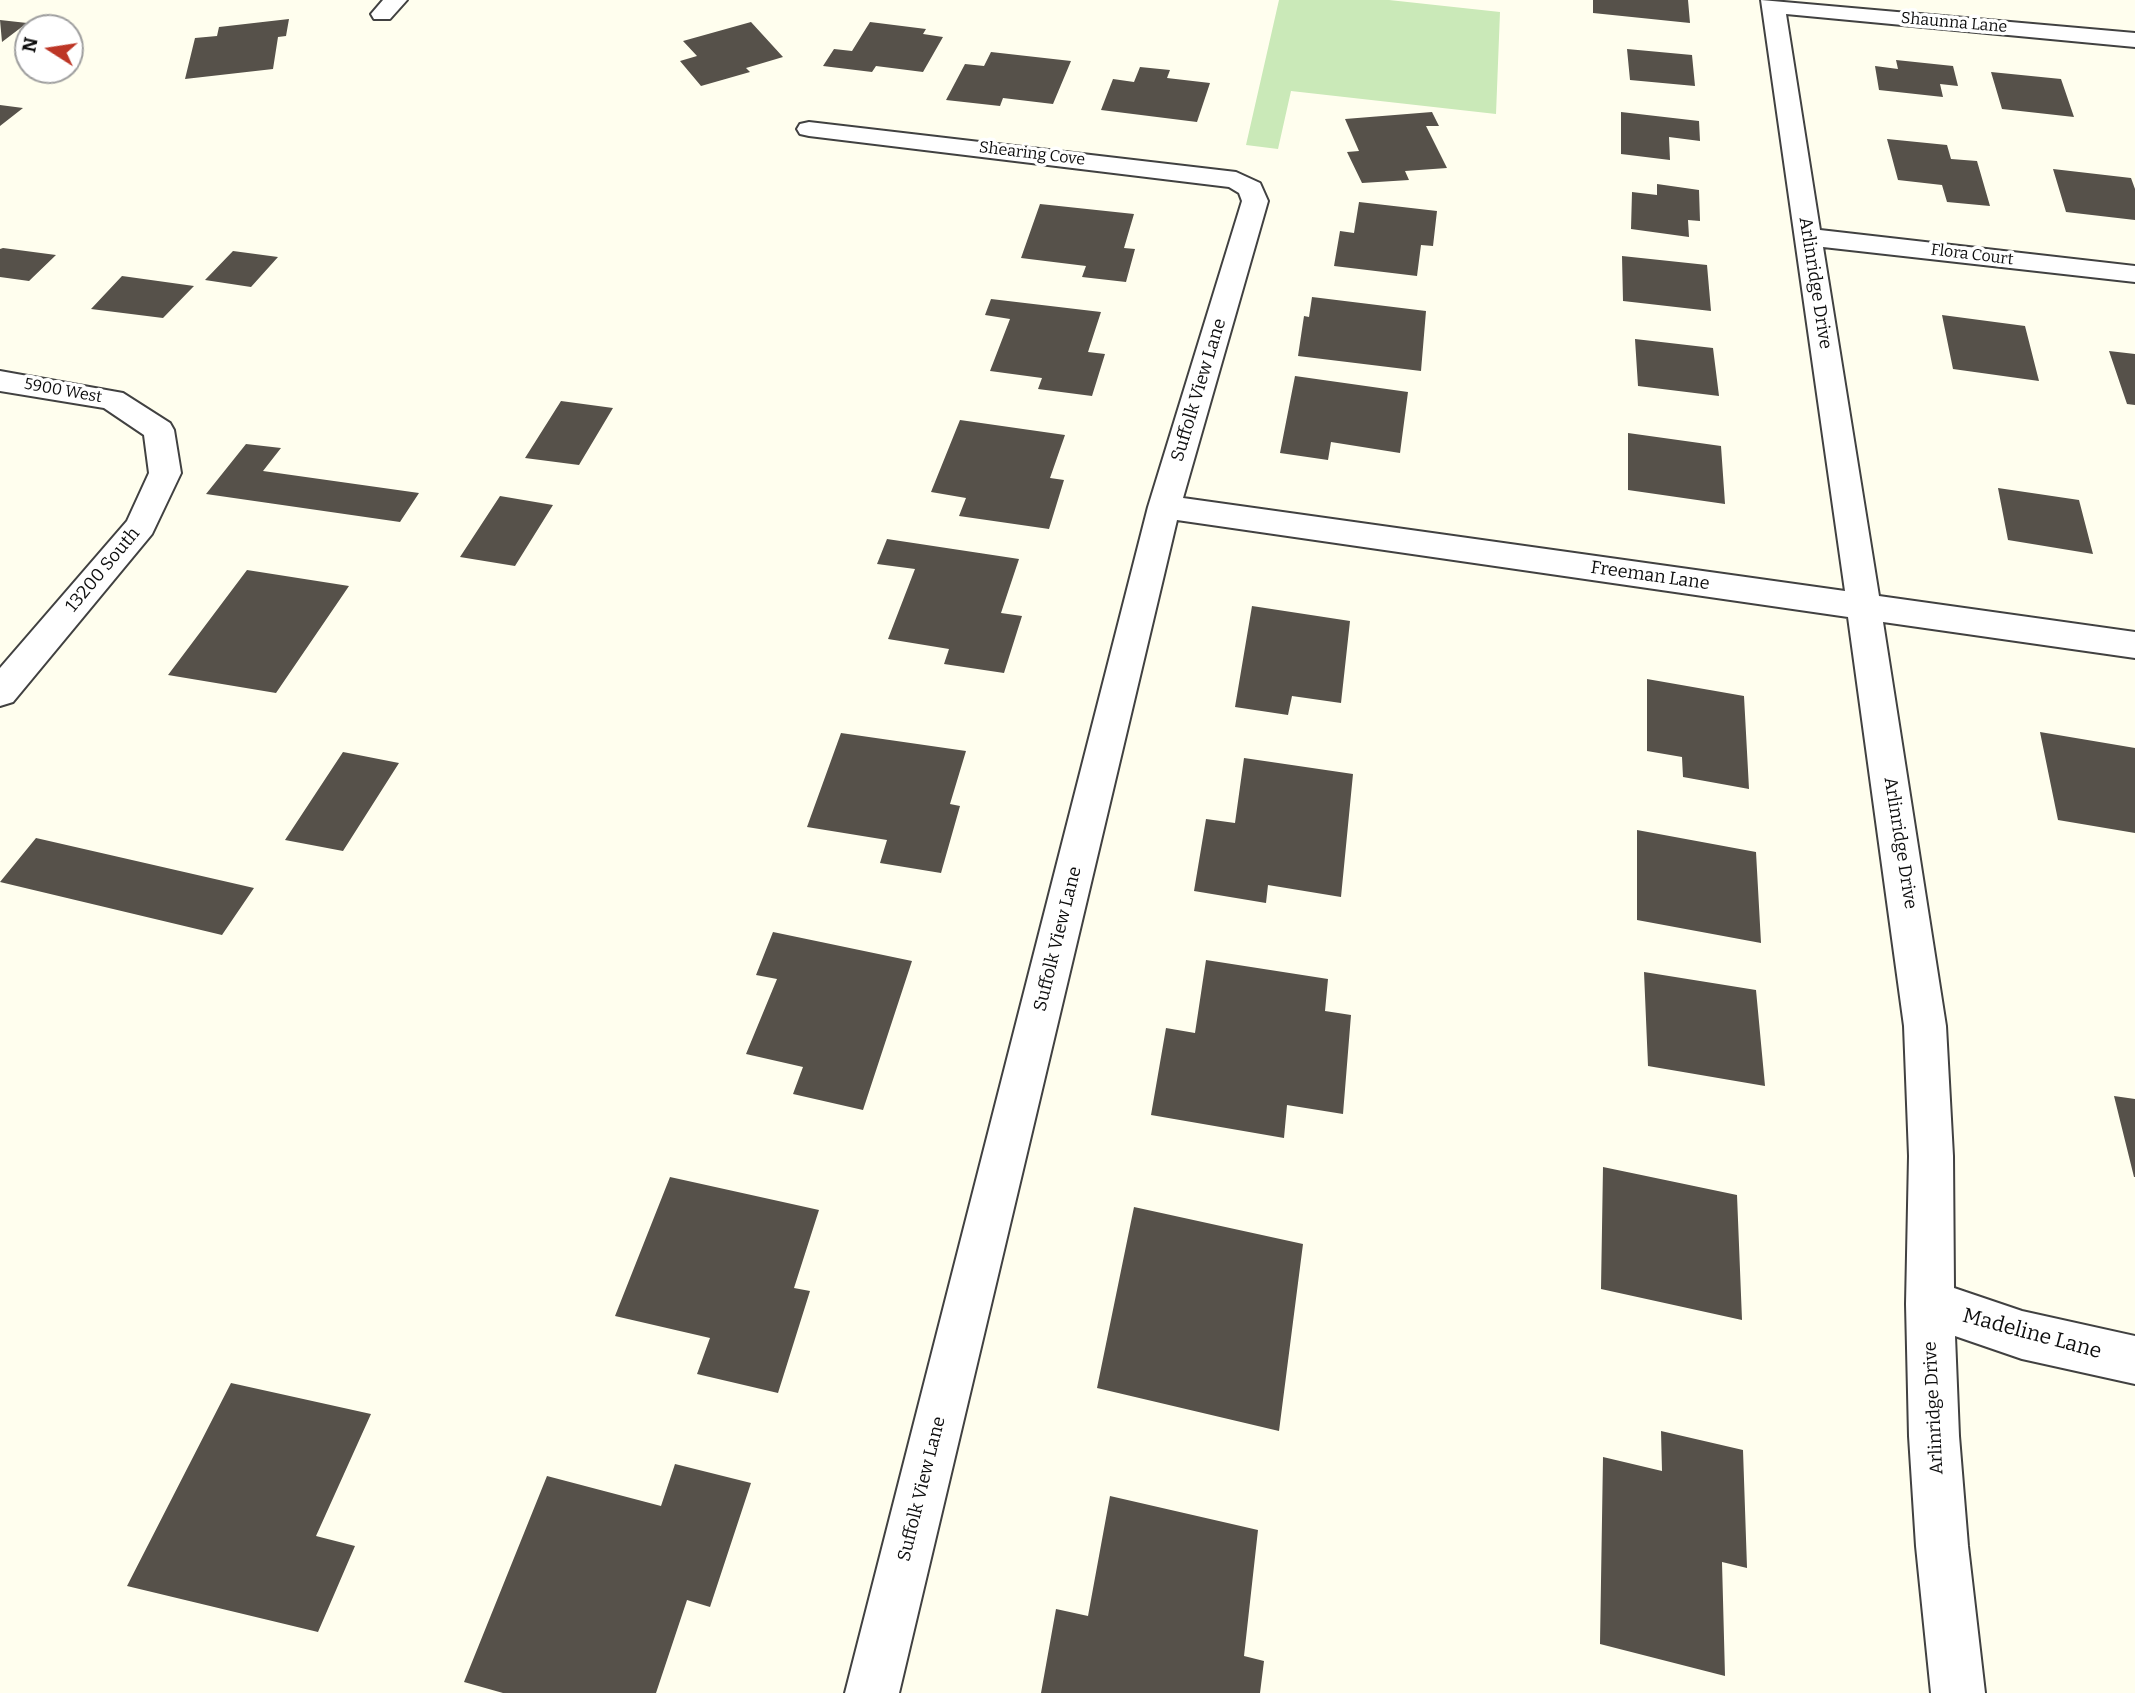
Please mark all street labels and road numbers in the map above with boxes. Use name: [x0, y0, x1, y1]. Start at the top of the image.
street label: Shaunna Lane: [1900, 9, 2008, 37]
street label: Shearing Cove: [978, 138, 1086, 170]
street label: Arlinridge Drive: [1794, 215, 1836, 351]
street label: Flora Court: [1930, 240, 2014, 270]
street label: Suffolk View Lane: [1167, 316, 1231, 464]
street label: 5900 West: [22, 375, 104, 407]
street label: 13200 South: [61, 523, 145, 617]
street label: Freeman Lane: [1589, 557, 1711, 595]
street label: Arlinridge Drive: [1879, 775, 1921, 911]
street label: Suffolk View Lane: [1030, 864, 1086, 1014]
street label: Madeline Lane: [1960, 1303, 2104, 1365]
street label: Arlinridge Drive: [1920, 1341, 1948, 1475]
street label: Suffolk View Lane: [894, 1414, 950, 1564]

